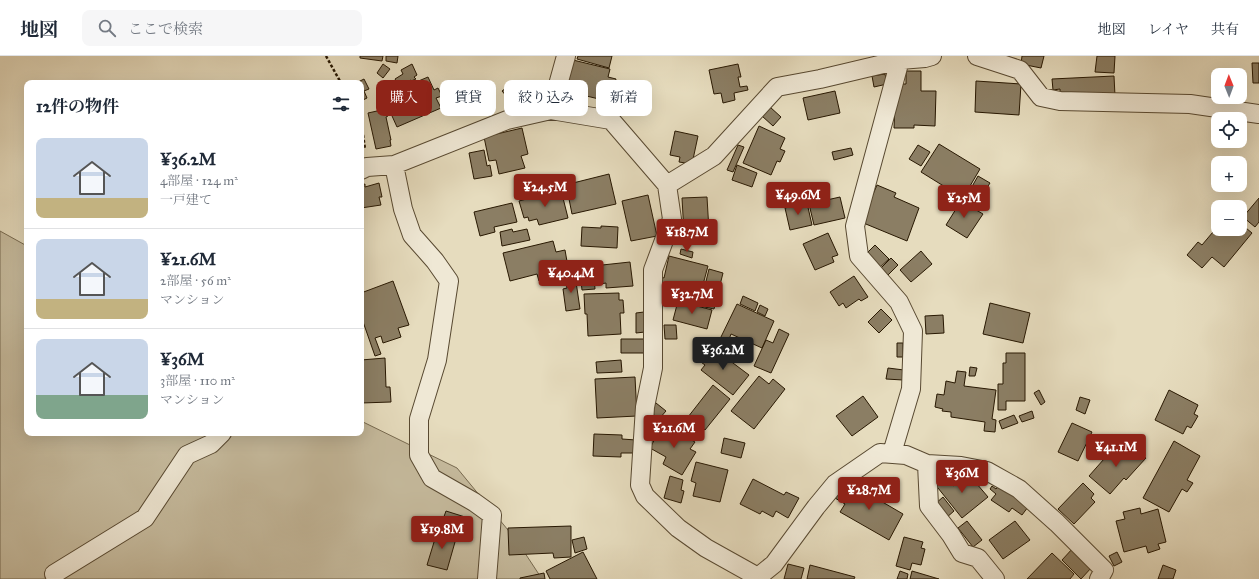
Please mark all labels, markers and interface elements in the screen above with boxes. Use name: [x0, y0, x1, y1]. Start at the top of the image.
search box: [82, 10, 362, 46]
icon: search: [96, 17, 118, 39]
text: 地図: [20, 18, 58, 41]
text: ここで検索: [128, 20, 203, 38]
text: 地図: [1098, 21, 1126, 38]
text: レイヤ: [1148, 21, 1189, 38]
text: 共有: [1211, 21, 1239, 38]
north arrow: [1211, 68, 1247, 104]
map controls: [1211, 68, 1247, 236]
chip: 購入: [376, 80, 432, 116]
chip: 賃貸: [440, 80, 496, 116]
chip: 絞り込み: [504, 80, 588, 116]
chip: 新着: [596, 80, 652, 116]
icon: filters: [330, 93, 352, 115]
text: 12件の物件: [36, 96, 119, 117]
button: locate: [1211, 112, 1247, 148]
text: ¥36.2M: [160, 149, 216, 170]
icon: home: [68, 154, 116, 202]
button: +: [1211, 156, 1247, 192]
text: 4部屋 · 124 m²: [160, 173, 238, 189]
pin: ¥24.5M: [512, 174, 578, 208]
text: ¥24.5M: [523, 179, 567, 195]
pin: ¥49.6M: [765, 182, 831, 216]
pin: ¥25M: [940, 185, 988, 219]
text: ¥49.6M: [775, 187, 821, 203]
text: ¥25M: [947, 190, 981, 206]
text: 一戸建て: [160, 192, 212, 208]
button: −: [1211, 200, 1247, 236]
pin: ¥18.7M: [654, 219, 720, 253]
text: ¥18.7M: [666, 224, 708, 240]
text: ¥21.6M: [160, 249, 216, 270]
icon: home: [68, 255, 116, 303]
pin: ¥40.4M: [538, 260, 604, 294]
text: ¥40.4M: [548, 265, 594, 281]
text: 2部屋 · 56 m²: [160, 273, 231, 289]
pin: ¥32.7M: [659, 281, 725, 315]
text: ¥32.7M: [671, 286, 713, 302]
text: マンション: [160, 292, 224, 308]
pin: ¥36.2M: [690, 337, 756, 371]
text: ¥36.2M: [702, 342, 744, 358]
text: ¥36M: [160, 349, 204, 370]
icon: home: [68, 355, 116, 403]
text: 3部屋 · 110 m²: [160, 373, 235, 389]
text: マンション: [160, 392, 224, 408]
pin: ¥21.6M: [641, 415, 707, 449]
text: ¥21.6M: [653, 420, 695, 436]
pin: ¥41.1M: [1083, 434, 1149, 468]
text: ¥41.1M: [1095, 439, 1137, 455]
pin: ¥36M: [938, 460, 986, 494]
text: ¥36M: [945, 465, 979, 481]
pin: ¥28.7M: [836, 477, 902, 511]
text: ¥28.7M: [847, 482, 891, 498]
pin: ¥19.8M: [409, 516, 475, 550]
text: ¥19.8M: [420, 521, 464, 537]

